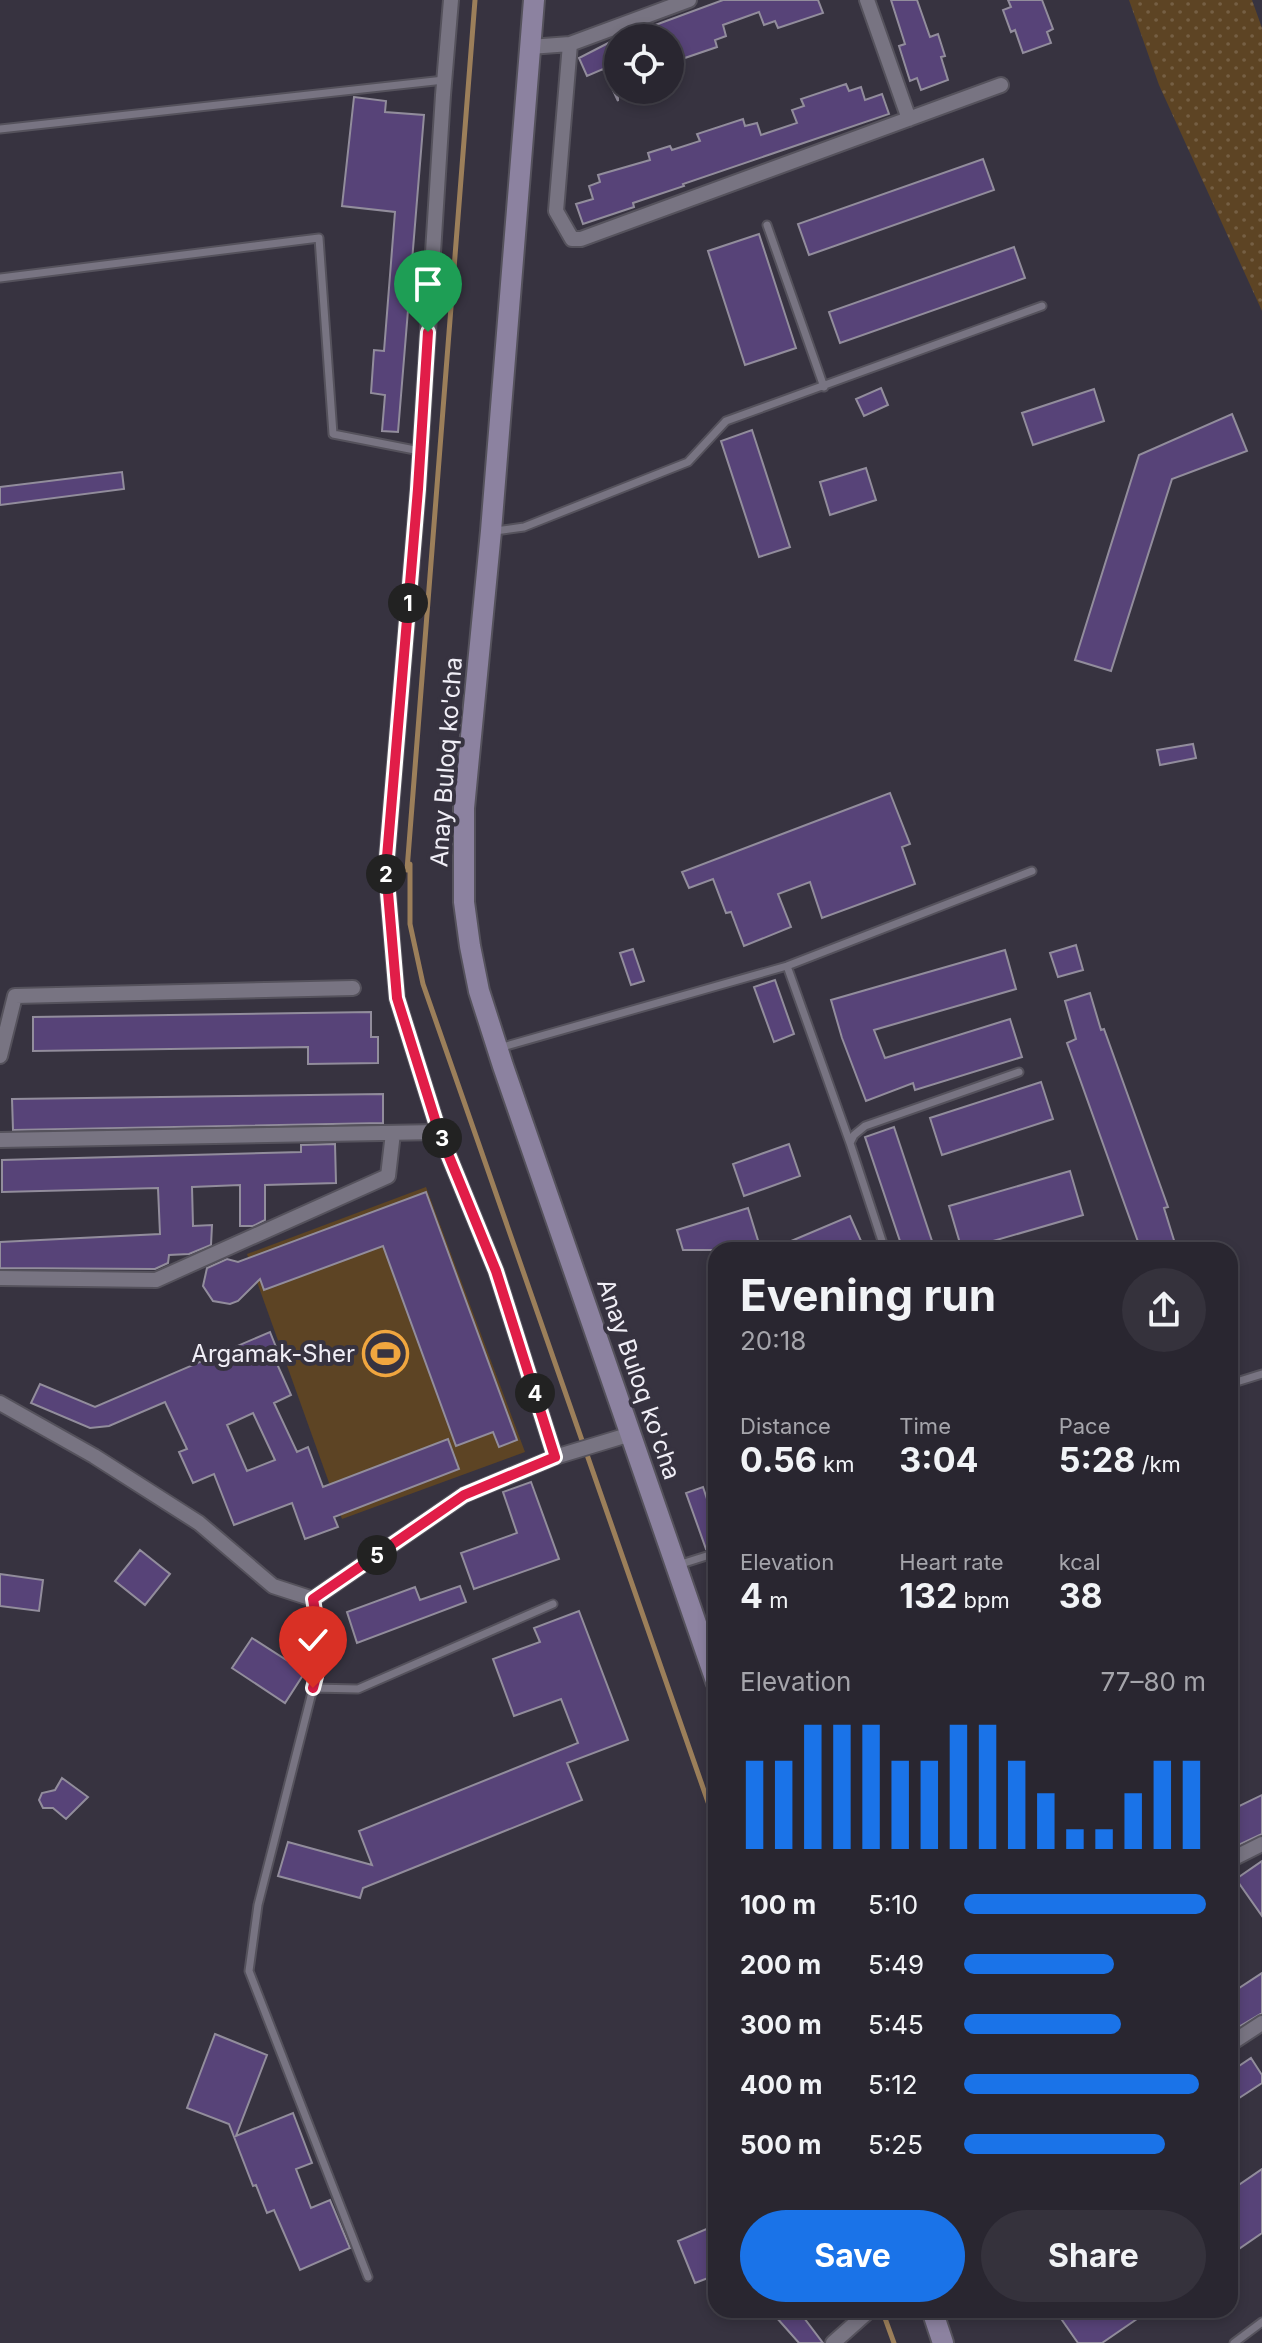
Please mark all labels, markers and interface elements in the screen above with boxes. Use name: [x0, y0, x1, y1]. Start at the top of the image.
map controls: [604, 24, 684, 104]
button: locate: [604, 24, 684, 104]
pin: [394, 250, 462, 332]
icon: arrive: [406, 262, 450, 306]
pin: 1: [388, 583, 428, 623]
text: 1: [403, 590, 413, 616]
street label: Anay Buloq ko'cha: [424, 656, 468, 868]
pin: 2: [366, 854, 406, 894]
text: 2: [379, 861, 393, 887]
pin: 3: [422, 1118, 462, 1158]
text: 3: [435, 1125, 449, 1151]
text: Evening run: [740, 1268, 996, 1322]
button: share: [1122, 1268, 1206, 1352]
street label: Anay Buloq ko'cha: [591, 1275, 687, 1483]
text: 20:18: [740, 1325, 806, 1356]
sports icon: Argamak-Sher: [362, 1329, 410, 1377]
place label: Argamak-Sher: [191, 1339, 355, 1368]
pin: 4: [515, 1373, 555, 1413]
text: 4: [528, 1380, 542, 1406]
text: Distance: [740, 1413, 831, 1439]
text: Time: [899, 1413, 951, 1439]
text: Pace: [1059, 1413, 1110, 1439]
text: 0.56: [740, 1439, 817, 1480]
text: 3:04: [899, 1439, 979, 1480]
text: 5:28: [1059, 1439, 1135, 1480]
text: km: [817, 1451, 854, 1477]
text: /km: [1135, 1451, 1181, 1477]
pin: 5: [357, 1535, 397, 1575]
text: 5: [370, 1542, 384, 1568]
text: Elevation: [740, 1549, 834, 1575]
text: Heart rate: [899, 1549, 1004, 1575]
text: kcal: [1059, 1549, 1101, 1575]
text: 4: [740, 1575, 763, 1616]
text: 132: [899, 1575, 957, 1616]
text: 38: [1059, 1575, 1103, 1616]
text: m: [763, 1587, 788, 1613]
text: bpm: [957, 1587, 1010, 1613]
pin: [279, 1606, 347, 1688]
icon: check: [291, 1618, 335, 1662]
text: Elevation: [740, 1666, 851, 1697]
text: 77–80 m: [1100, 1666, 1206, 1697]
text: 100 m: [740, 1889, 816, 1920]
text: 5:10: [868, 1889, 918, 1920]
text: 200 m: [740, 1949, 821, 1980]
text: 5:49: [868, 1949, 924, 1980]
text: 300 m: [740, 2009, 822, 2040]
text: 5:45: [868, 2009, 924, 2040]
text: 400 m: [740, 2069, 823, 2100]
text: 5:12: [868, 2069, 918, 2100]
text: 500 m: [740, 2129, 822, 2160]
text: 5:25: [868, 2129, 923, 2160]
button: Save: [740, 2210, 965, 2302]
button: Share: [981, 2210, 1206, 2302]

